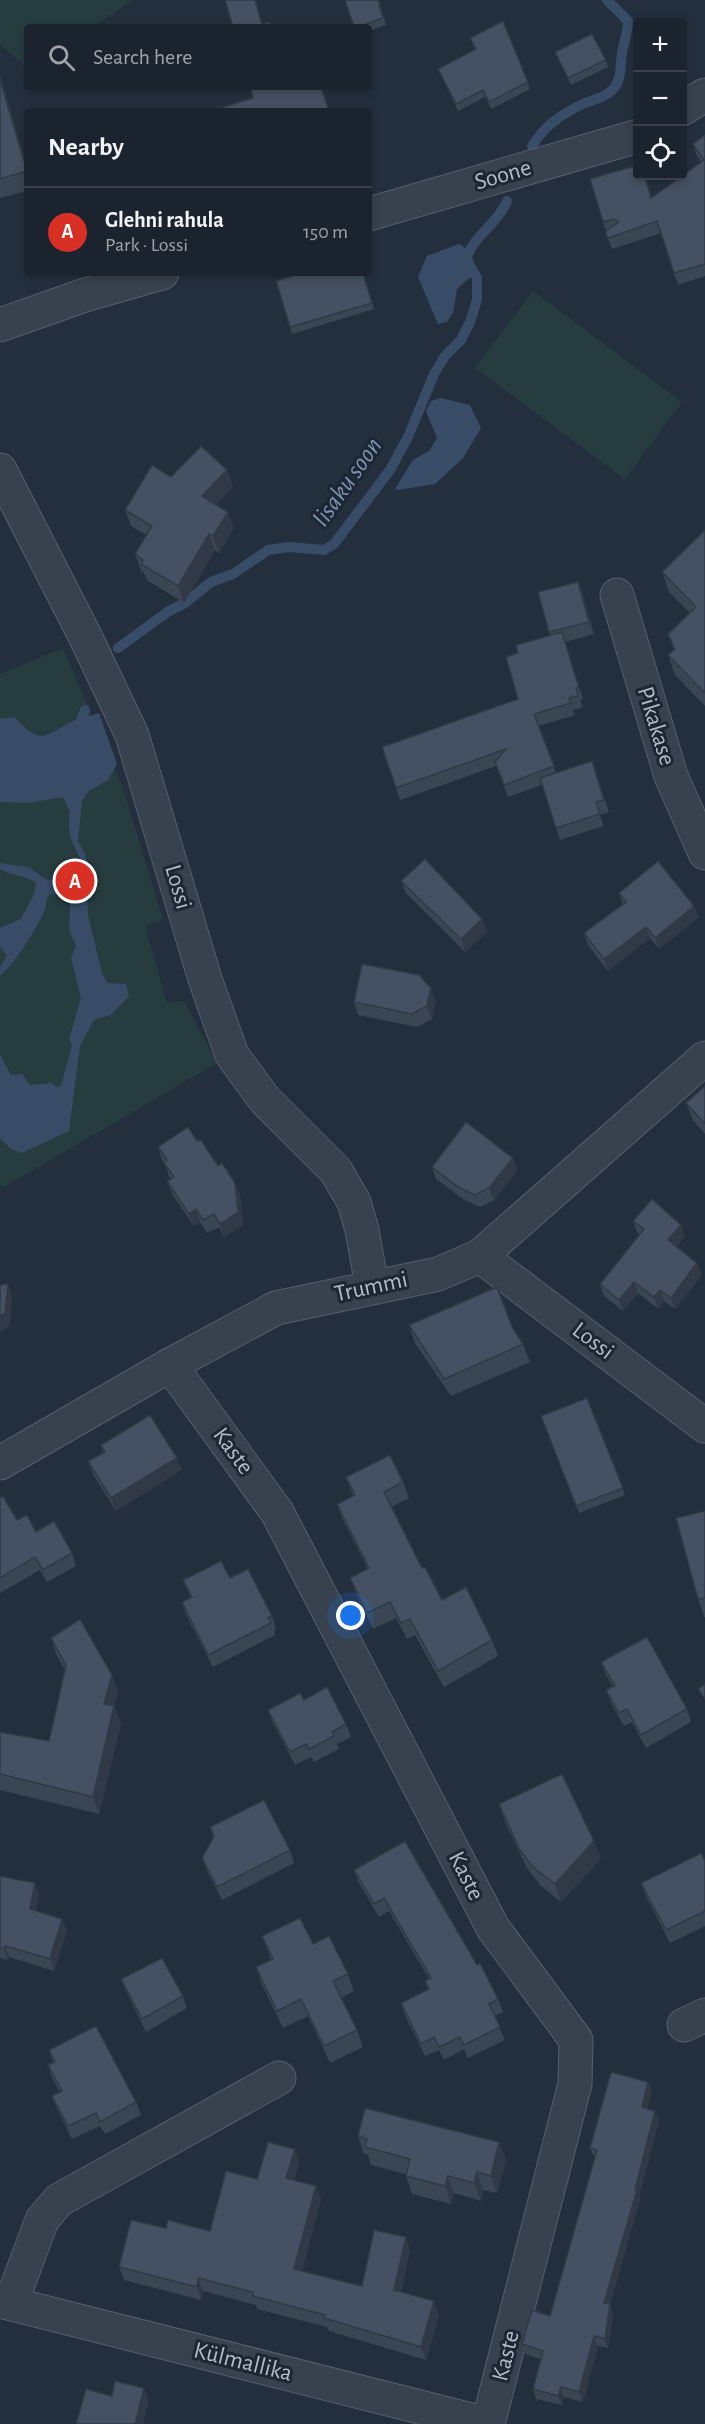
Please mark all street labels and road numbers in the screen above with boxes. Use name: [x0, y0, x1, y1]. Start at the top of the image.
street label: Soone: [472, 156, 534, 194]
street label: Pikakase: [633, 684, 679, 768]
street label: Lossi: [160, 862, 196, 912]
street label: Trummi: [332, 1268, 410, 1306]
street label: Lossi: [568, 1318, 618, 1364]
street label: Kaste: [208, 1423, 258, 1479]
street label: Kaste: [444, 1848, 488, 1904]
street label: Kaste: [488, 2328, 524, 2384]
street label: Külmallika: [191, 2338, 295, 2386]

